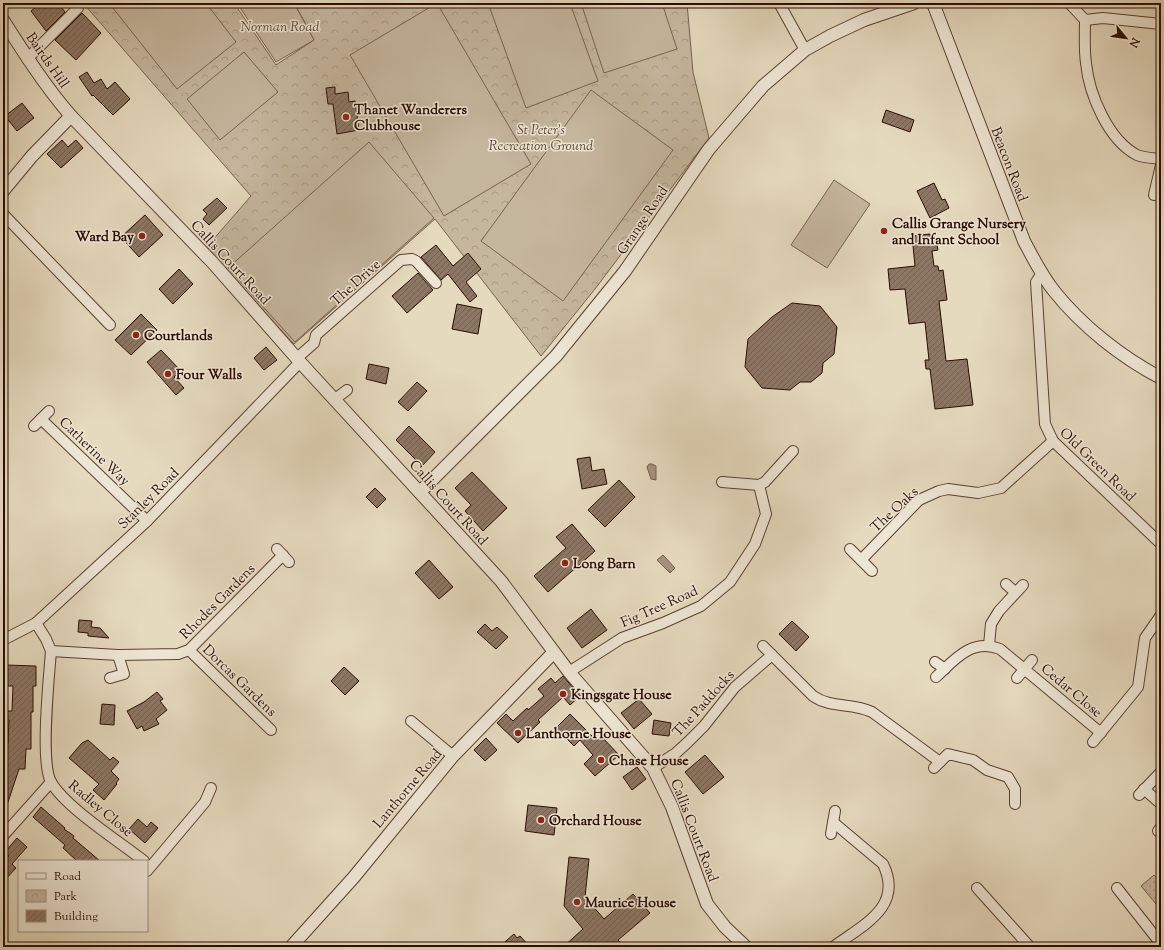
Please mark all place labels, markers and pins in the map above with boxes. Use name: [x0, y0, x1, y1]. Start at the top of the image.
place label: Thanet Wanderers Clubhouse: [354, 101, 468, 137]
marker: Thanet Wanderers Clubhouse: [341, 112, 351, 122]
place label: Callis Grange Nursery and Infant School: [892, 215, 1026, 251]
marker: Callis Grange Nursery and Infant School: [879, 226, 889, 236]
place label: Ward Bay: [75, 228, 134, 248]
marker: Ward Bay: [137, 231, 147, 241]
place label: Courtlands: [144, 327, 213, 347]
marker: Courtlands: [131, 330, 141, 340]
place label: Four Walls: [176, 366, 242, 386]
marker: Four Walls: [163, 369, 173, 379]
place label: Long Barn: [573, 555, 636, 575]
marker: Long Barn: [560, 558, 570, 568]
place label: Kingsgate House: [571, 686, 672, 706]
marker: Kingsgate House: [558, 689, 568, 699]
place label: Lanthorne House: [526, 725, 632, 745]
marker: Lanthorne House: [513, 728, 523, 738]
place label: Chase House: [609, 752, 689, 772]
marker: Chase House: [596, 755, 606, 765]
place label: Orchard House: [549, 812, 642, 832]
marker: Orchard House: [536, 815, 546, 825]
place label: Maurice House: [585, 894, 676, 914]
marker: Maurice House: [572, 897, 582, 907]

